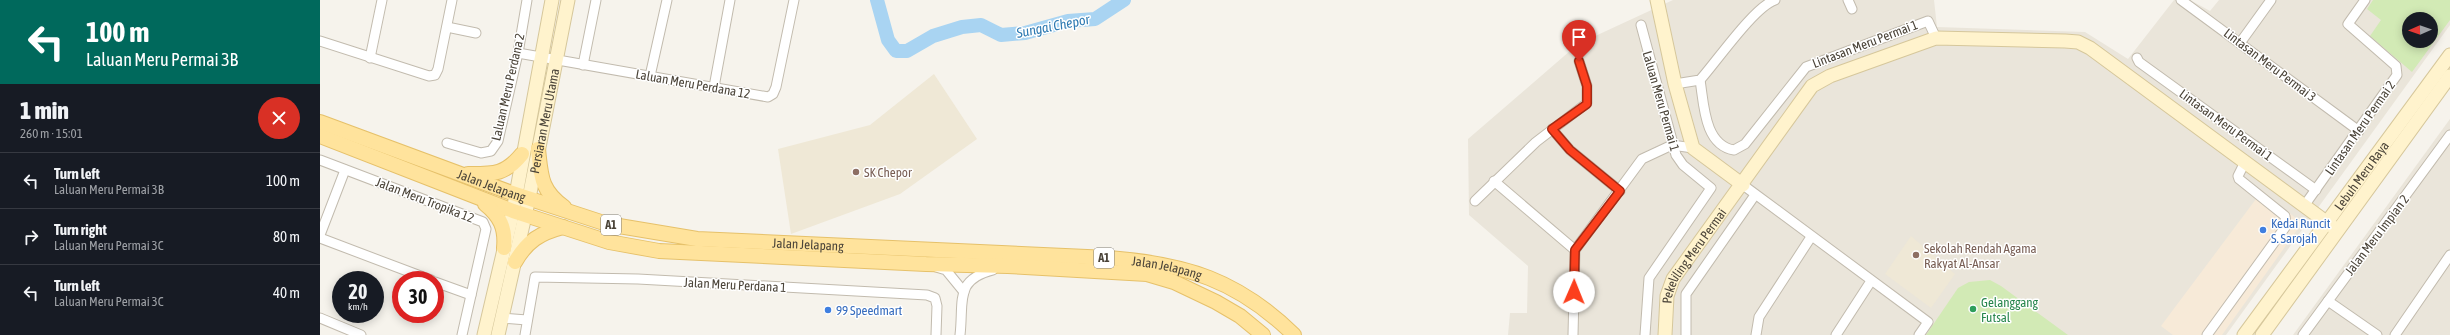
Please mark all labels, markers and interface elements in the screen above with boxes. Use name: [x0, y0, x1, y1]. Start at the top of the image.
water label: Sungai Chepor: [1014, 11, 1092, 41]
north arrow: [2402, 12, 2438, 48]
map controls: [2402, 12, 2438, 48]
icon: left: [20, 16, 72, 68]
text: 100 m: [86, 16, 149, 48]
street label: Lintasan Meru Permai 1: [1810, 17, 1920, 71]
pin: [1562, 20, 1596, 61]
street label: Lintasan Meru Permai 3: [2221, 25, 2319, 105]
icon: arrive: [1568, 26, 1590, 48]
street label: Laluan Meru Perdana 2: [488, 32, 528, 142]
text: Laluan Meru Permai 3B: [86, 49, 238, 70]
street label: Laluan Meru Permai 1: [1639, 49, 1683, 153]
street label: Persiaran Meru Utama: [527, 67, 562, 175]
street label: Laluan Meru Perdana 12: [635, 67, 751, 101]
street label: Lintasan Meru Permai 2: [2322, 78, 2398, 178]
street label: Lintasan Meru Permai 1: [2176, 86, 2276, 164]
text: 1 min: [20, 97, 69, 124]
button: close: [258, 97, 300, 139]
text: 260 m · 15:01: [20, 126, 83, 141]
street label: Lebuh Meru Raya: [2331, 138, 2392, 213]
text: Turn left: [54, 165, 100, 182]
place label: SK Chepor: [864, 165, 912, 180]
street label: Jalan Jelapang: [455, 166, 528, 205]
marker: SK Chepor: [851, 167, 861, 177]
icon: left: [20, 170, 42, 192]
text: 100 m: [266, 172, 300, 189]
street label: Jalan Meru Tropika 12: [374, 174, 476, 226]
text: Laluan Meru Permai 3B: [54, 182, 164, 197]
street label: Jalan Meru Impian 2: [2342, 192, 2412, 278]
street label: Pekeliling Meru Permai: [1659, 205, 1729, 304]
road number: A1: [601, 215, 621, 235]
place label: Kedai Runcit S. Sarojah: [2271, 216, 2331, 246]
text: Turn right: [54, 221, 107, 238]
marker: Kedai Runcit S. Sarojah: [2258, 225, 2268, 235]
icon: right: [20, 226, 42, 248]
text: 80 m: [273, 228, 300, 245]
street label: Jalan Jelapang: [772, 235, 844, 253]
text: Laluan Meru Permai 3C: [54, 238, 164, 253]
place label: Sekolah Rendah Agama Rakyat Al-Ansar: [1924, 241, 2037, 271]
road number: A1: [1094, 248, 1114, 268]
marker: Sekolah Rendah Agama Rakyat Al-Ansar: [1911, 250, 1921, 260]
street label: Jalan Jelapang: [1131, 253, 1204, 282]
speed limit sign: 30: [392, 271, 444, 323]
position arrow: [1553, 271, 1595, 313]
street label: Jalan Meru Perdana 1: [683, 275, 787, 295]
text: Turn left: [54, 277, 100, 294]
text: 20: [349, 280, 367, 303]
icon: left: [20, 282, 42, 304]
text: 40 m: [273, 284, 300, 301]
text: Laluan Meru Permai 3C: [54, 294, 164, 309]
place label: Gelanggang Futsal: [1981, 295, 2039, 325]
text: km/h: [348, 301, 368, 312]
place label: 99 Speedmart: [836, 303, 903, 318]
marker: Gelanggang Futsal: [1968, 304, 1978, 314]
marker: 99 Speedmart: [823, 305, 833, 315]

